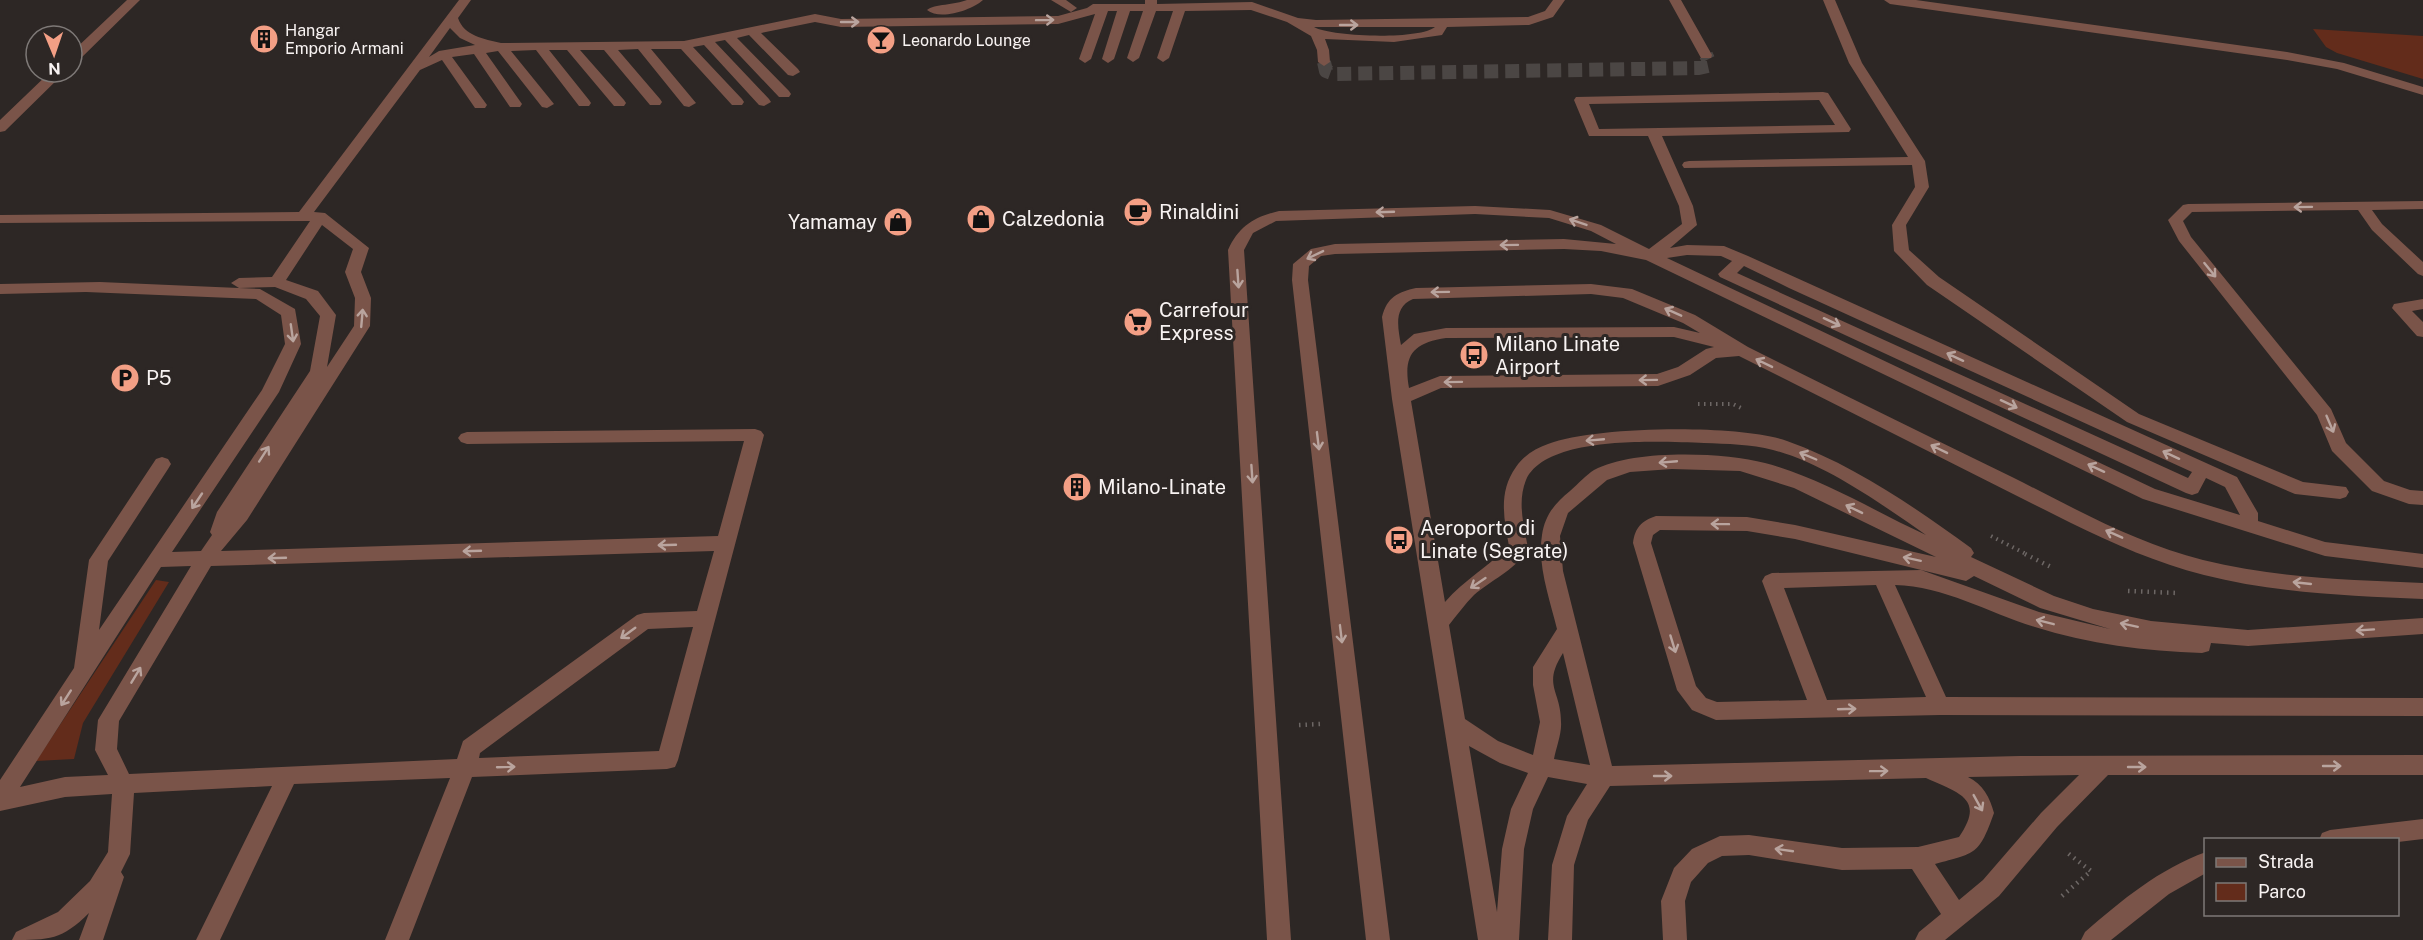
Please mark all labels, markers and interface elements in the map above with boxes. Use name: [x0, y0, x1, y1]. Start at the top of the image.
one-way arrow: [1035, 14, 1055, 26]
one-way arrow: [840, 16, 860, 28]
one-way arrow: [1339, 19, 1359, 31]
place label: Hangar Emporio Armani: [285, 21, 404, 58]
building icon: Hangar Emporio Armani: [248, 23, 280, 55]
north arrow: [24, 24, 84, 84]
bar icon: Leonardo Lounge: [865, 24, 897, 56]
place label: Leonardo Lounge: [902, 31, 1031, 50]
text: N: [48, 59, 61, 78]
cafe icon: Rinaldini: [1122, 196, 1154, 228]
place label: Rinaldini: [1159, 200, 1239, 224]
one-way arrow: [2294, 201, 2314, 212]
shop icon: Calzedonia: [965, 203, 997, 235]
shop icon: Yamamay: [882, 206, 914, 238]
one-way arrow: [1375, 206, 1395, 218]
place label: Calzedonia: [1002, 207, 1105, 231]
place label: Yamamay: [788, 210, 877, 234]
one-way arrow: [1569, 216, 1588, 227]
one-way arrow: [1499, 239, 1519, 251]
one-way arrow: [1306, 250, 1324, 262]
one-way arrow: [2204, 262, 2217, 278]
one-way arrow: [1233, 269, 1244, 289]
one-way arrow: [1430, 286, 1450, 297]
place label: Carrefour Express: [1159, 298, 1249, 345]
supermarket icon: Carrefour Express: [1122, 306, 1154, 338]
one-way arrow: [1664, 306, 1682, 317]
one-way arrow: [357, 309, 368, 328]
one-way arrow: [1822, 317, 1840, 329]
one-way arrow: [286, 323, 297, 343]
place label: Milano Linate Airport: [1495, 332, 1620, 379]
bus stop icon: Milano Linate Airport: [1458, 339, 1490, 371]
one-way arrow: [1947, 350, 1965, 362]
one-way arrow: [1755, 356, 1773, 368]
parking icon: P5: [109, 362, 141, 394]
place label: P5: [146, 366, 172, 390]
one-way arrow: [1639, 374, 1659, 386]
one-way arrow: [1444, 376, 1464, 388]
one-way arrow: [1999, 398, 2017, 410]
one-way arrow: [2325, 414, 2336, 433]
one-way arrow: [1313, 430, 1324, 450]
one-way arrow: [1586, 435, 1605, 446]
one-way arrow: [1930, 443, 1948, 454]
one-way arrow: [258, 446, 270, 463]
one-way arrow: [2162, 449, 2180, 460]
one-way arrow: [1799, 450, 1817, 461]
one-way arrow: [1658, 457, 1678, 468]
one-way arrow: [2088, 462, 2106, 474]
one-way arrow: [1246, 463, 1257, 483]
building icon: Milano-Linate: [1061, 471, 1093, 503]
place label: Milano-Linate: [1098, 475, 1226, 499]
one-way arrow: [191, 492, 203, 509]
one-way arrow: [1845, 502, 1863, 514]
place label: Aeroporto di Linate (Segrate): [1420, 516, 1568, 563]
one-way arrow: [1711, 518, 1731, 530]
bus stop icon: Aeroporto di Linate (Segrate): [1383, 524, 1415, 556]
one-way arrow: [2106, 528, 2124, 540]
one-way arrow: [658, 539, 678, 551]
one-way arrow: [463, 546, 483, 557]
one-way arrow: [268, 552, 288, 563]
one-way arrow: [1902, 553, 1922, 564]
one-way arrow: [1470, 577, 1486, 589]
one-way arrow: [2292, 577, 2312, 588]
one-way arrow: [2036, 615, 2055, 627]
one-way arrow: [2120, 619, 2139, 630]
one-way arrow: [1336, 624, 1347, 644]
one-way arrow: [2355, 625, 2375, 636]
one-way arrow: [621, 627, 637, 639]
one-way arrow: [1668, 634, 1679, 653]
one-way arrow: [131, 667, 143, 684]
one-way arrow: [60, 689, 72, 706]
one-way arrow: [1836, 703, 1856, 715]
one-way arrow: [2321, 760, 2341, 772]
one-way arrow: [496, 761, 516, 772]
one-way arrow: [2126, 761, 2146, 773]
one-way arrow: [1868, 766, 1888, 777]
one-way arrow: [1652, 770, 1672, 782]
one-way arrow: [1972, 794, 1984, 811]
legend: [2204, 838, 2399, 916]
one-way arrow: [1775, 845, 1794, 856]
text: Strada: [2258, 851, 2314, 872]
text: Parco: [2258, 881, 2306, 902]

